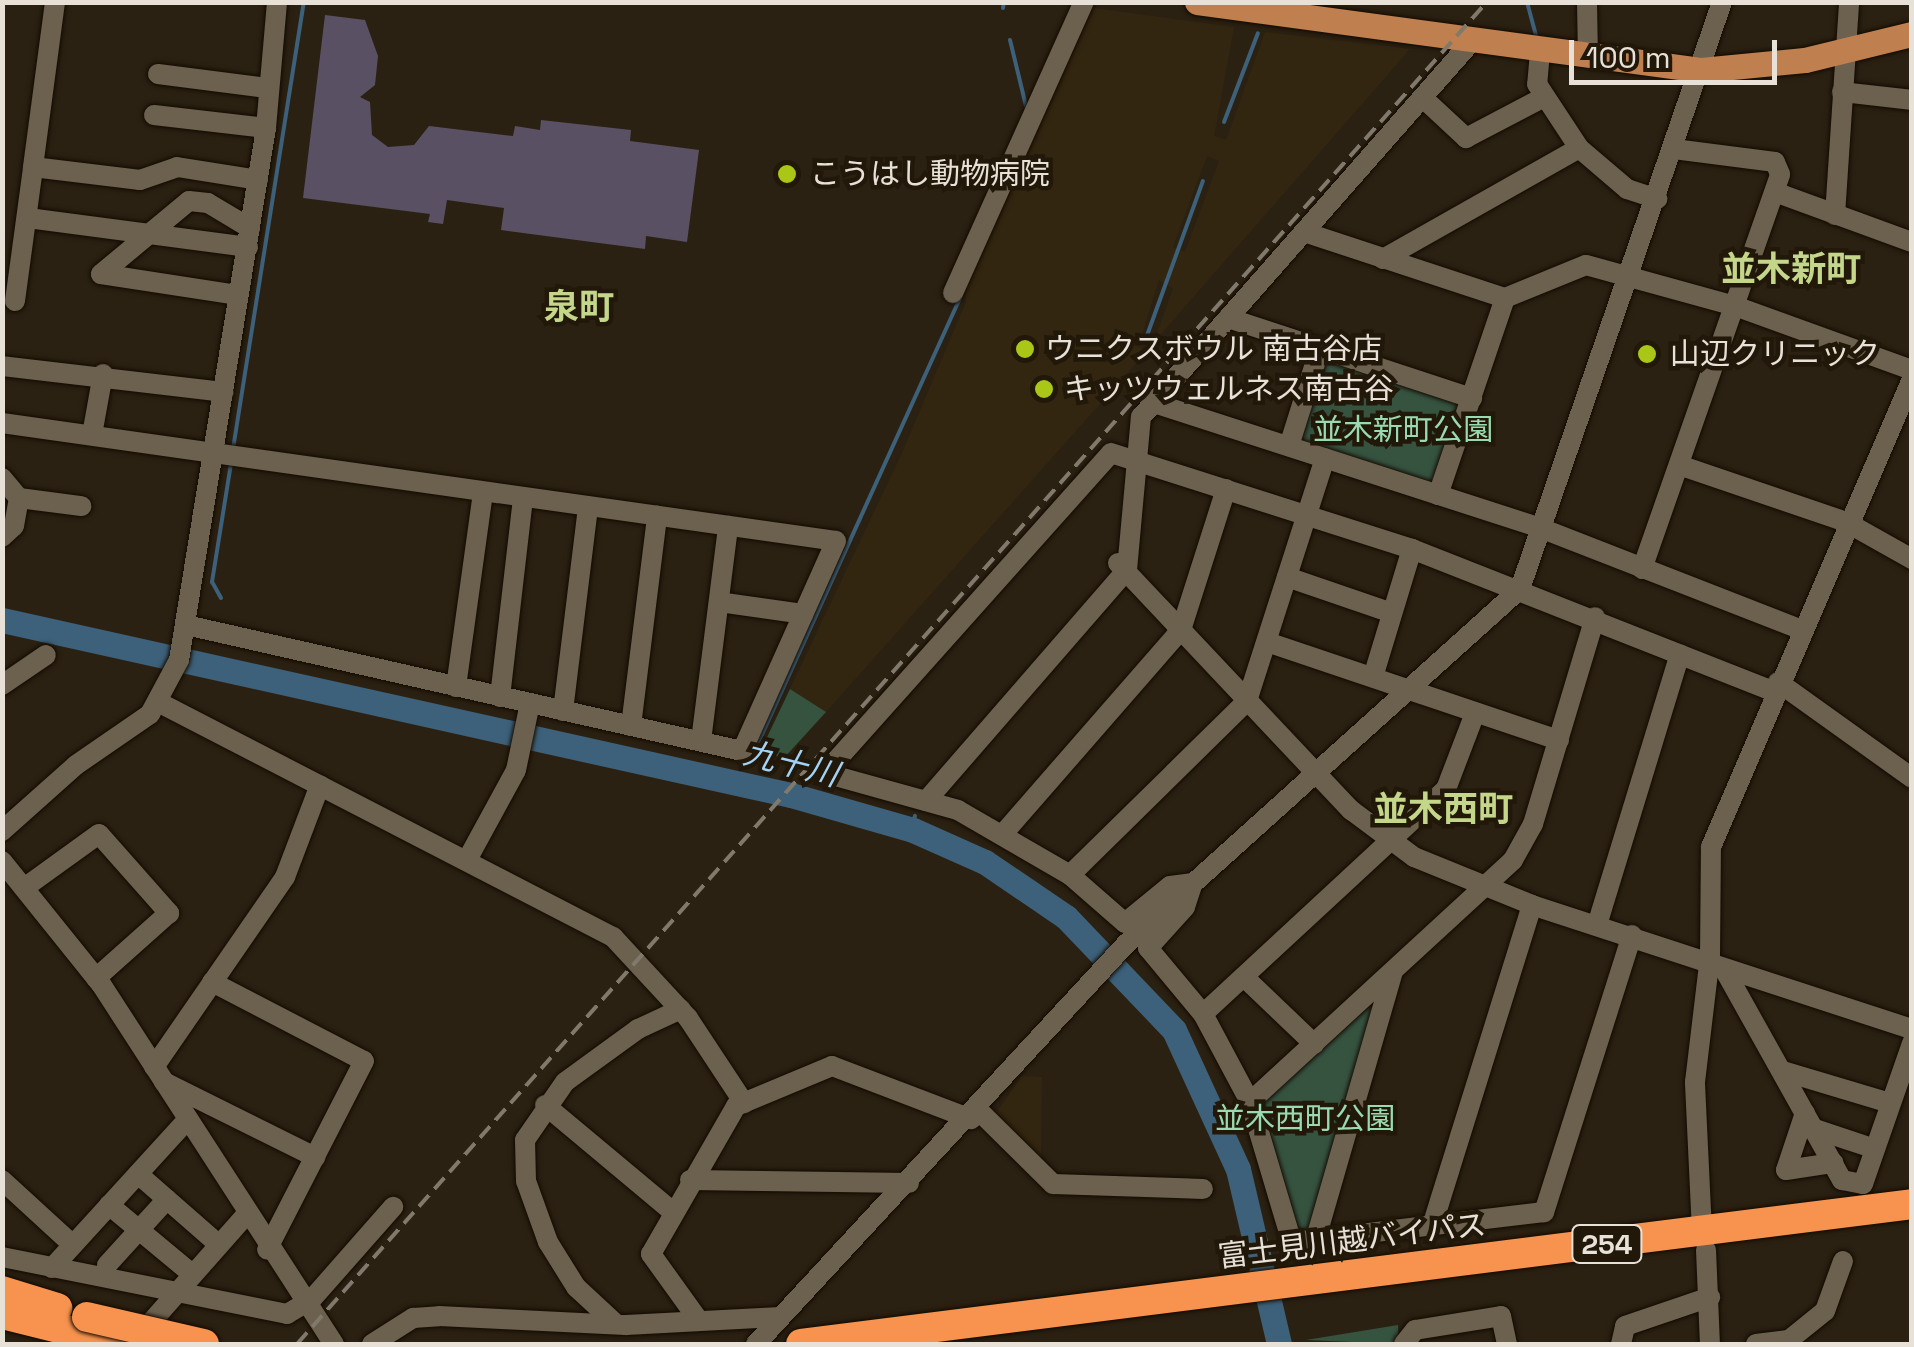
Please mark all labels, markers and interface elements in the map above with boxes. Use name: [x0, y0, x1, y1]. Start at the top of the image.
scale bar: [1574, 20, 1782, 82]
text: 100 m: [1586, 38, 1671, 77]
place label: こうはし動物病院: [810, 156, 1050, 192]
marker: こうはし動物病院: [774, 161, 800, 187]
district label: 並木新町: [1721, 248, 1861, 290]
district label: 泉町: [544, 286, 614, 328]
place label: ウニクスボウル 南古谷店: [1045, 331, 1383, 367]
place label: 山辺クリニック: [1670, 336, 1880, 372]
marker: ウニクスボウル 南古谷店: [1014, 338, 1036, 360]
marker: 山辺クリニック: [1634, 341, 1660, 367]
place label: キッツウェルネス南古谷: [1064, 371, 1394, 407]
marker: キッツウェルネス南古谷: [1033, 378, 1055, 400]
park label: 並木新町公園: [1313, 412, 1493, 448]
water label: 九十川: [740, 734, 842, 794]
district label: 並木西町: [1373, 788, 1513, 830]
park label: 並木西町公園: [1215, 1101, 1395, 1137]
street label: 富士見川越バイパス: [1216, 1207, 1488, 1275]
road number: 254: [1570, 1221, 1644, 1267]

